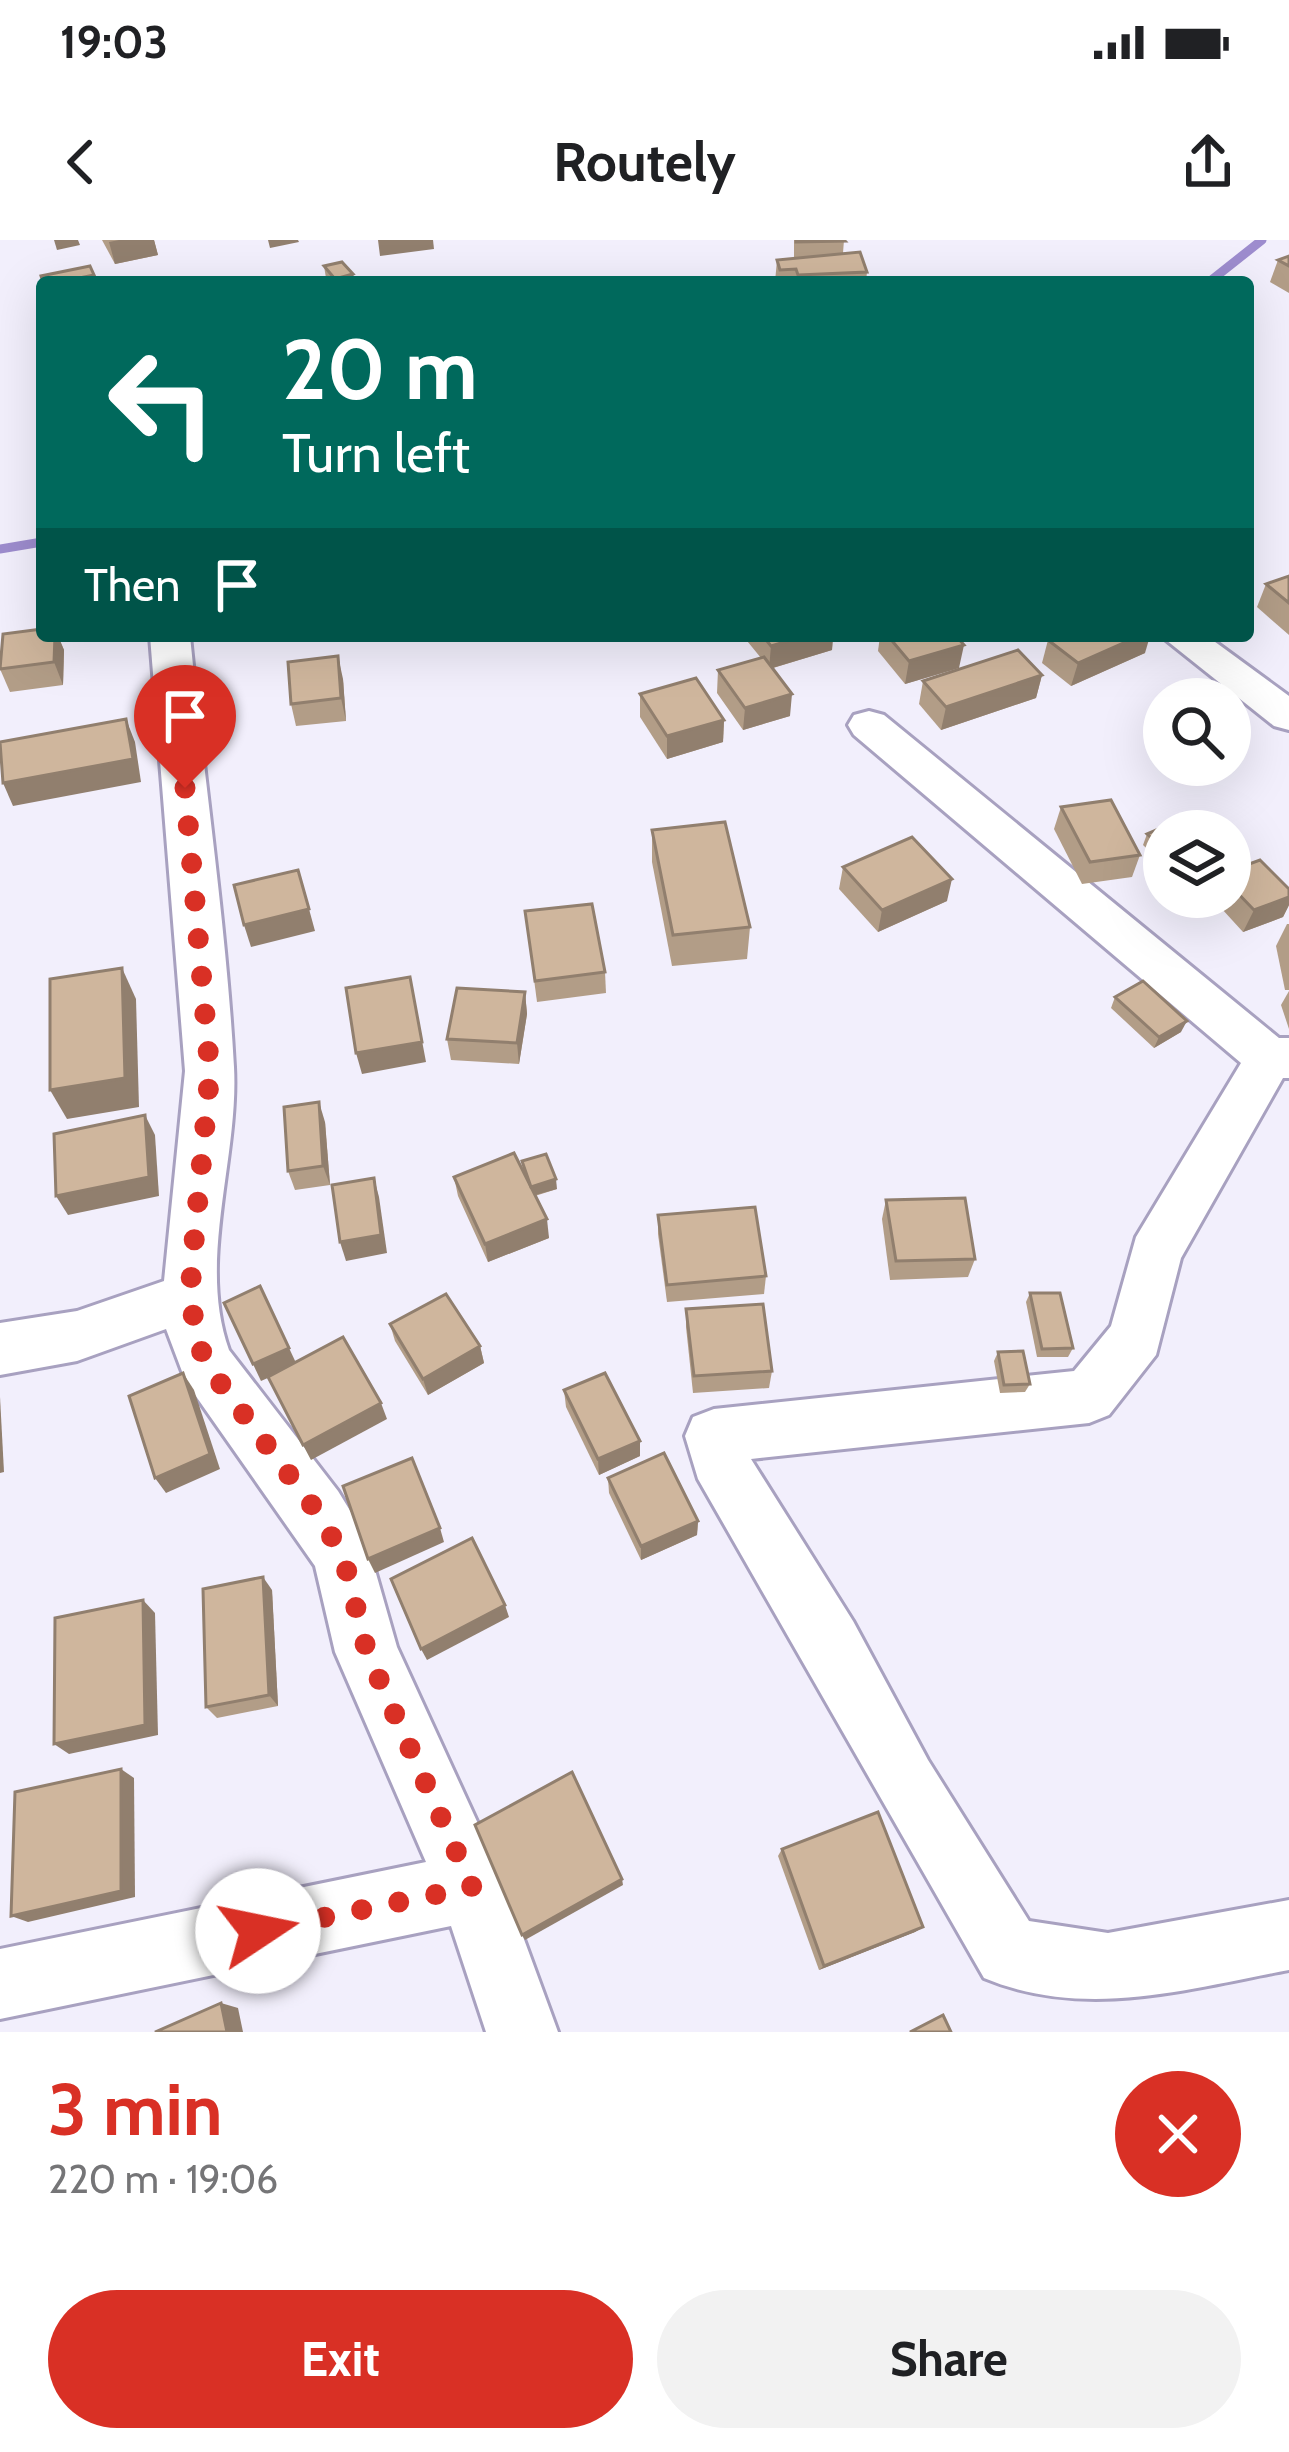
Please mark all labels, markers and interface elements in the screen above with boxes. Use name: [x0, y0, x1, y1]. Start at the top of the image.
text: 19:03: [60, 15, 168, 69]
icon: back: [48, 129, 114, 195]
text: Routely: [553, 129, 736, 195]
icon: share: [1175, 129, 1241, 195]
text: 20 m: [282, 318, 478, 420]
icon: left: [84, 324, 240, 480]
text: Turn left: [282, 420, 470, 486]
icon: arrive: [204, 552, 270, 618]
text: Then: [84, 558, 180, 612]
pin: [134, 665, 236, 788]
map controls: [1143, 678, 1251, 918]
button: search: [1143, 678, 1251, 786]
icon: arrive: [152, 683, 218, 749]
button: layers: [1143, 810, 1251, 918]
position arrow: [195, 1868, 321, 1994]
text: 3 min: [48, 2066, 223, 2153]
button: close: [1115, 2071, 1241, 2197]
text: 220 m · 19:06: [48, 2155, 278, 2203]
button: Exit: [48, 2290, 633, 2428]
button: Share: [657, 2290, 1241, 2428]

